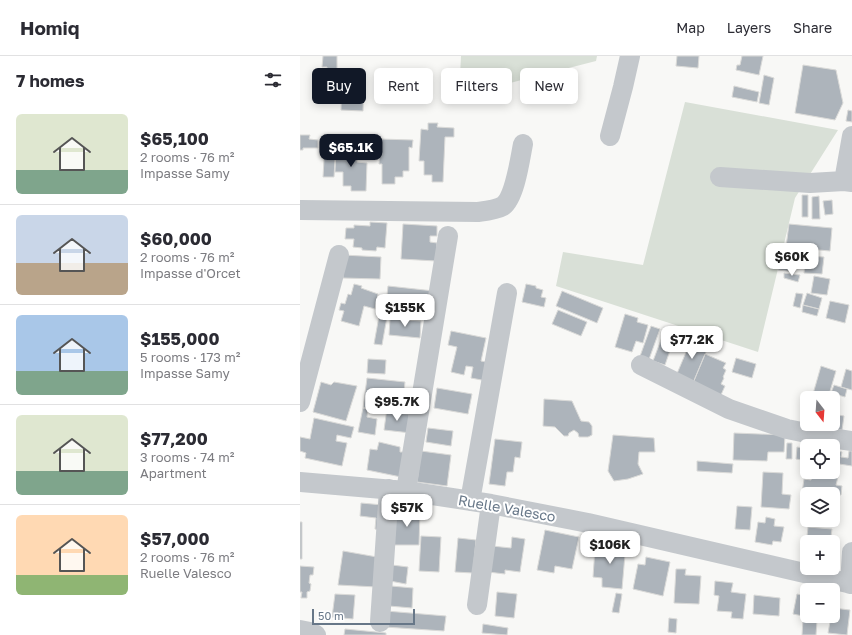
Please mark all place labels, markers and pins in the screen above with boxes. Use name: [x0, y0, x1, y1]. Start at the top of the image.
pin: $65.1K: [318, 134, 384, 168]
pin: $60K: [768, 243, 816, 277]
pin: $155K: [377, 294, 433, 328]
pin: $77.2K: [659, 326, 725, 360]
pin: $95.7K: [364, 388, 430, 422]
pin: $57K: [383, 494, 431, 528]
pin: $106K: [582, 531, 638, 565]

